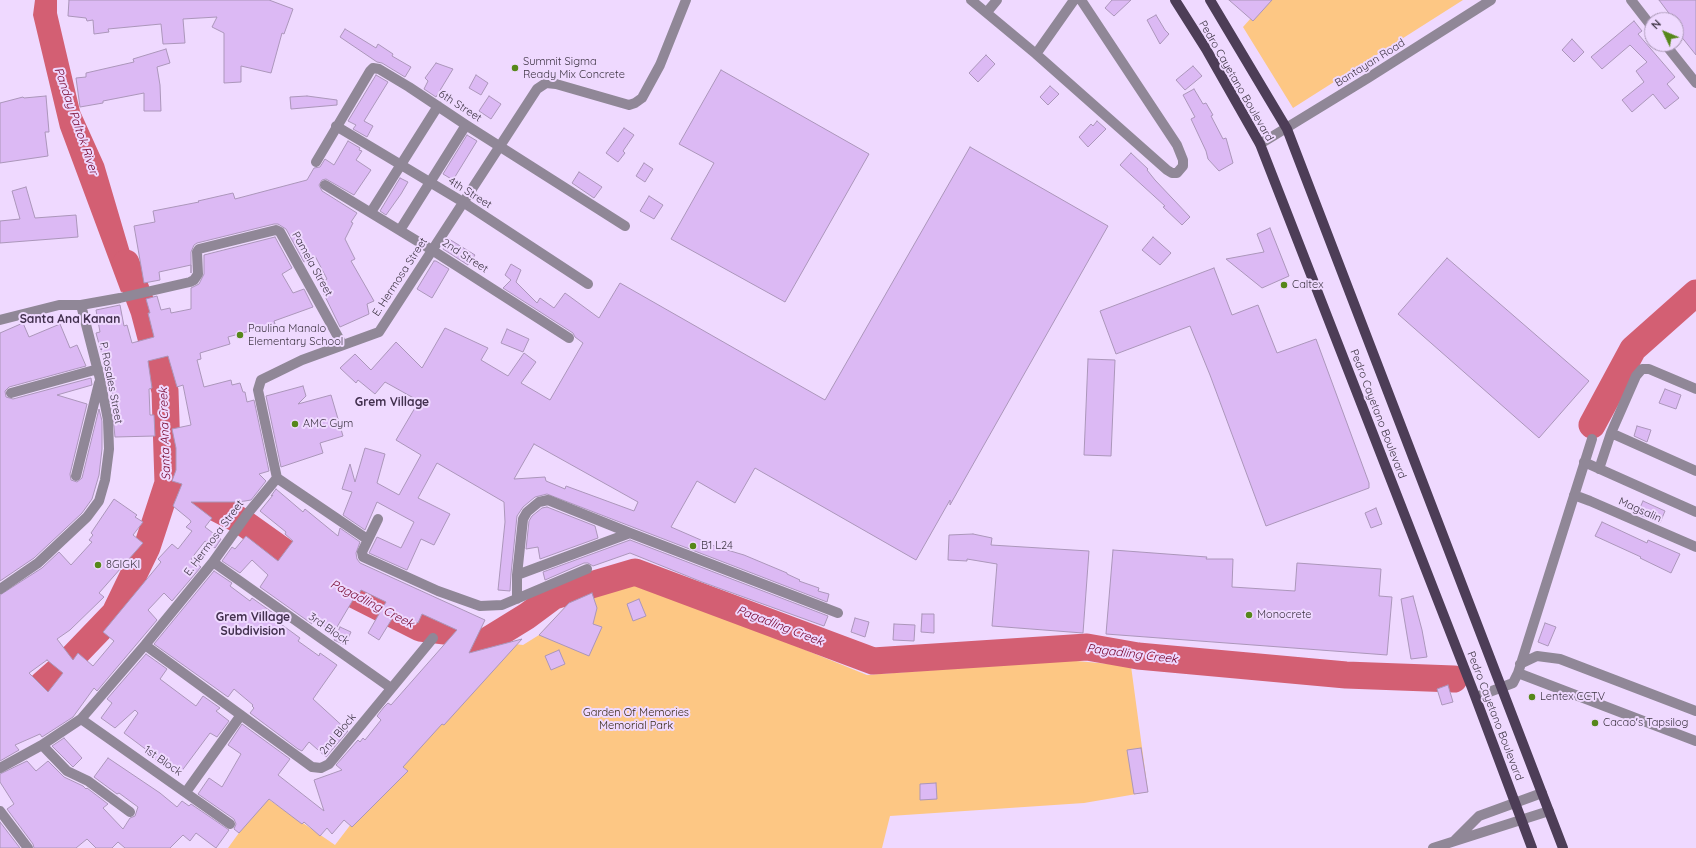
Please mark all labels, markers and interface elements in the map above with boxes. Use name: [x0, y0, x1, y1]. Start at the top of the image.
north arrow: [1644, 12, 1684, 52]
text: N: [1648, 17, 1664, 32]
street label: Pedro Cayetano Boulevard: [1196, 18, 1276, 144]
street label: Bantayan Road: [1333, 36, 1407, 90]
place label: Summit Sigma Ready Mix Concrete: [523, 55, 625, 81]
marker: Summit Sigma Ready Mix Concrete: [510, 63, 520, 73]
water label: Panday Paltok River: [51, 66, 101, 176]
street label: 6th Street: [436, 87, 484, 125]
street label: 4th Street: [446, 174, 494, 212]
street label: Pamela Street: [289, 229, 335, 299]
street label: E. Hermosa Street: [370, 235, 430, 319]
street label: 2nd Street: [440, 236, 490, 276]
place label: Caltex: [1292, 278, 1323, 292]
marker: Caltex: [1279, 280, 1289, 290]
district label: Santa Ana Kanan: [20, 312, 120, 326]
place label: Paulina Manalo Elementary School: [248, 322, 343, 348]
marker: Paulina Manalo Elementary School: [235, 330, 245, 340]
street label: P. Rosales Street: [97, 341, 125, 425]
street label: Pedro Cayetano Boulevard: [1347, 348, 1409, 480]
water label: Santa Ana Creek: [156, 387, 174, 481]
district label: Grem Village: [355, 395, 429, 409]
place label: AMC Gym: [303, 417, 353, 431]
marker: AMC Gym: [290, 419, 300, 429]
street label: Magsalin: [1616, 495, 1664, 525]
street label: E. Hermosa Street: [181, 498, 247, 578]
place label: B1 L24: [701, 539, 733, 553]
marker: B1 L24: [688, 541, 698, 551]
place label: 8GIGKI: [106, 558, 140, 572]
marker: 8GIGKI: [93, 560, 103, 570]
water label: Pagadling Creek: [328, 577, 416, 631]
water label: Pagadling Creek: [735, 603, 825, 649]
place label: Monocrete: [1257, 608, 1312, 622]
district label: Grem Village Subdivision: [216, 610, 290, 638]
street label: 3rd Block: [306, 610, 352, 648]
marker: Monocrete: [1244, 610, 1254, 620]
water label: Pagadling Creek: [1086, 641, 1178, 667]
street label: Pedro Cayetano Boulevard: [1464, 650, 1526, 782]
place label: Lentex CCTV: [1540, 690, 1605, 704]
marker: Lentex CCTV: [1527, 692, 1537, 702]
park label: Garden Of Memories Memorial Park: [583, 706, 689, 732]
street label: 2nd Block: [317, 711, 359, 757]
place label: Cacao's Tapsilog: [1603, 716, 1688, 730]
marker: Cacao's Tapsilog: [1590, 718, 1600, 728]
street label: 1st Block: [141, 743, 185, 779]

